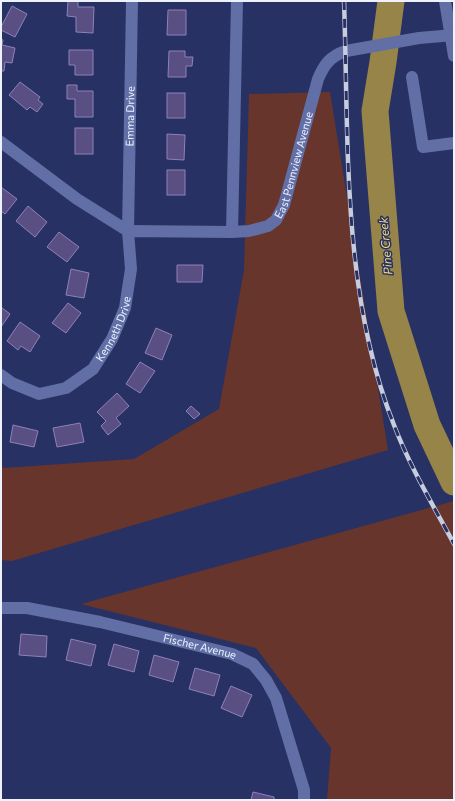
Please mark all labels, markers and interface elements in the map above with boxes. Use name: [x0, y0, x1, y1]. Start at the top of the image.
street label: Emma Drive: [122, 86, 137, 146]
street label: East Pennview Avenue: [271, 110, 315, 220]
water label: Pine Creek: [375, 216, 395, 276]
street label: Kenneth Drive: [93, 295, 133, 364]
street label: Fischer Avenue: [162, 631, 239, 661]

